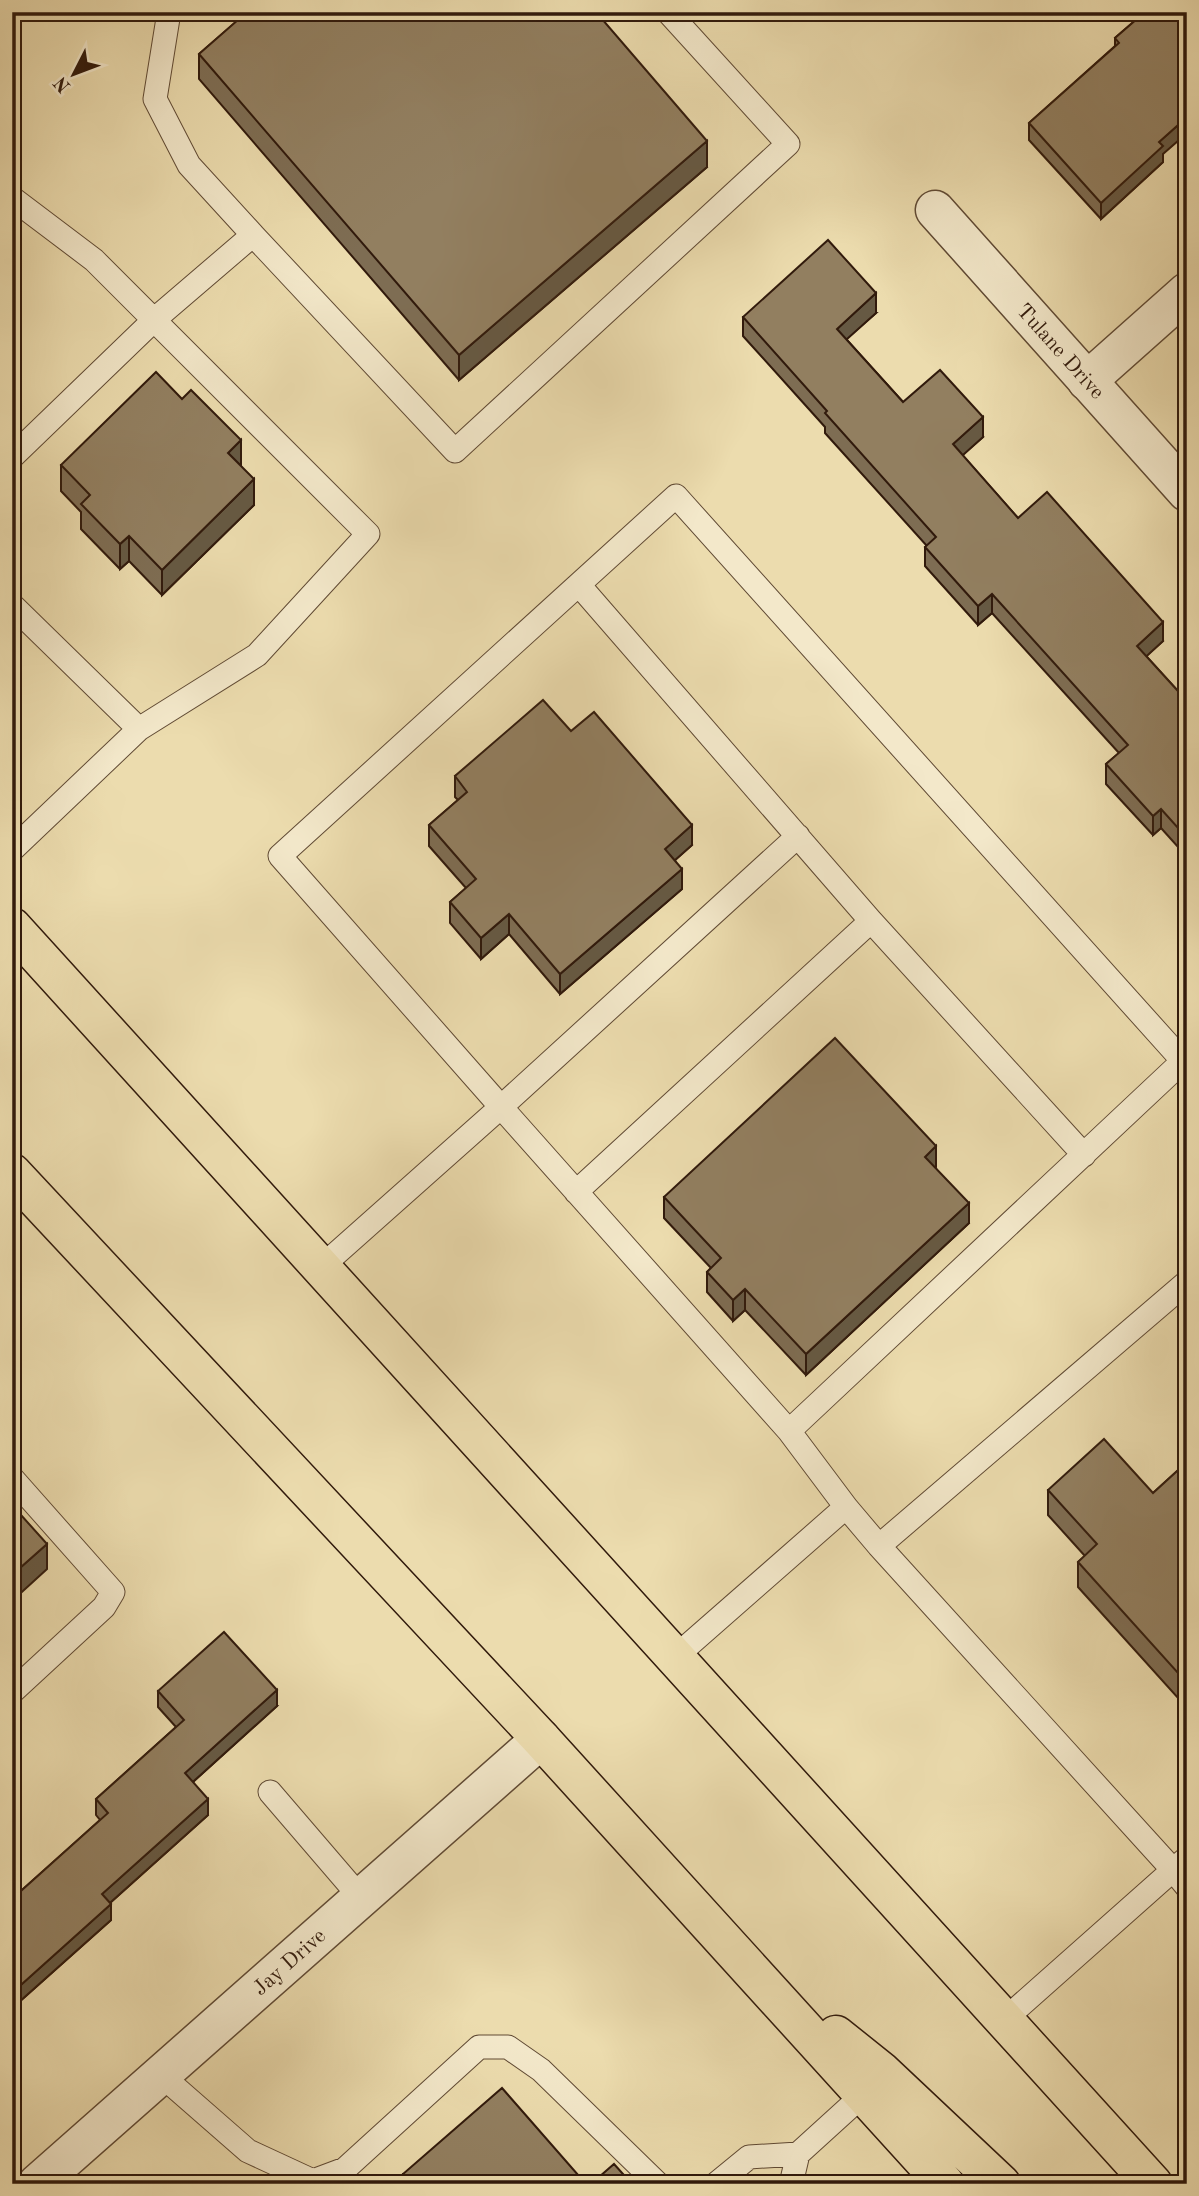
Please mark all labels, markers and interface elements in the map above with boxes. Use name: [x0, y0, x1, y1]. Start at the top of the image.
north arrow: [38, 38, 108, 108]
text: N: [51, 72, 75, 95]
street label: Tulane Drive: [1012, 300, 1108, 404]
street label: Jay Drive: [250, 1925, 330, 2000]

